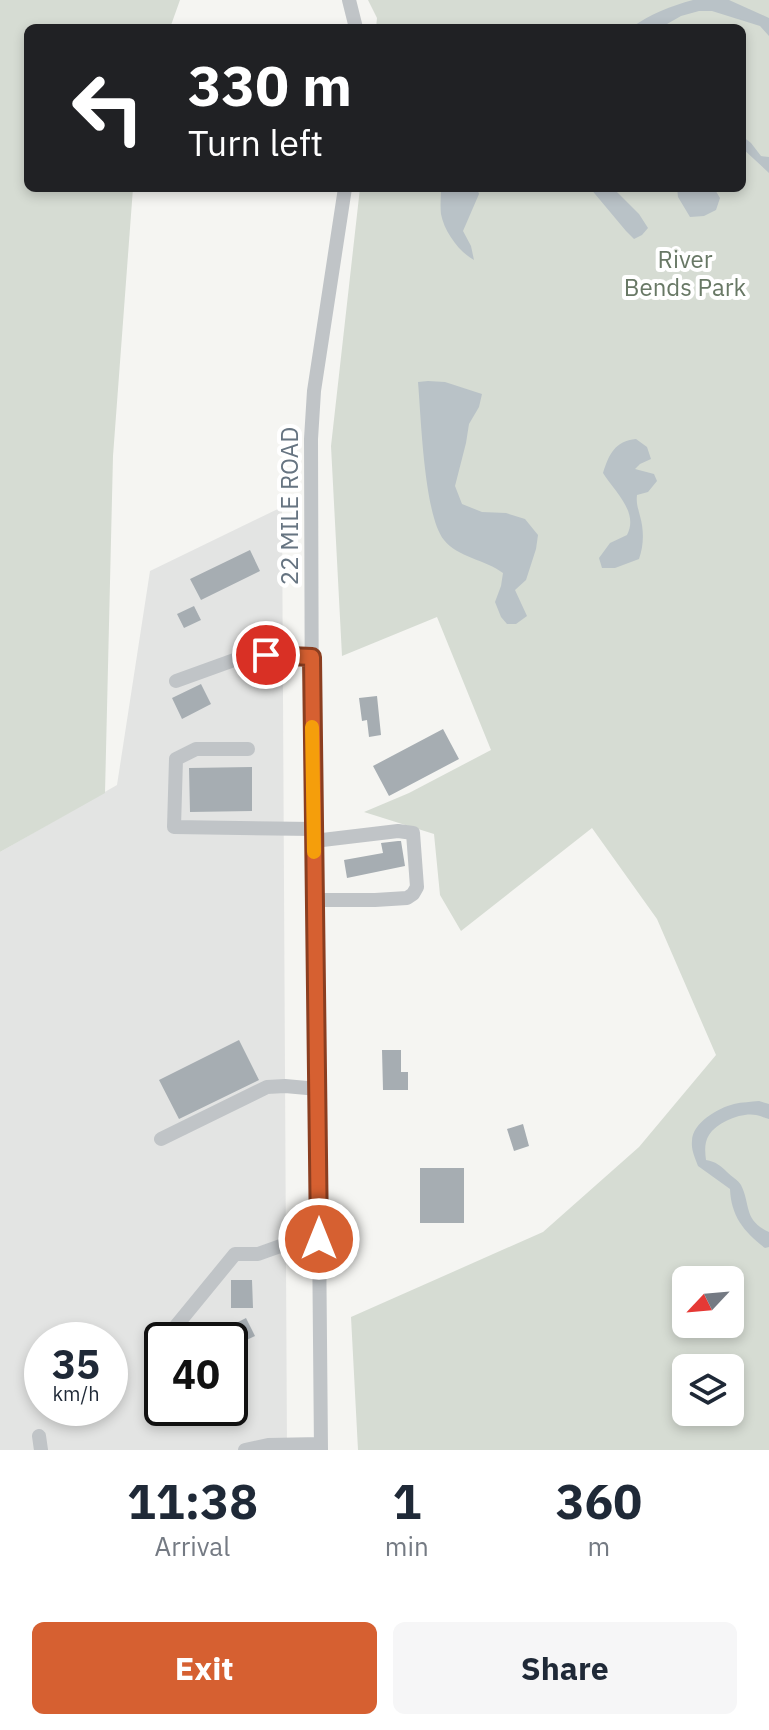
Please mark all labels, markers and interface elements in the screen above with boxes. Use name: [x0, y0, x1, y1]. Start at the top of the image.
text: 330 m: [188, 49, 352, 121]
icon: left: [56, 56, 160, 160]
text: Turn left: [188, 119, 323, 166]
park label: River Bends Park: [624, 243, 747, 303]
street label: 22 MILE ROAD: [273, 427, 305, 585]
pin: [232, 621, 300, 689]
icon: arrive: [244, 633, 288, 677]
position arrow: [277, 1197, 361, 1281]
north arrow: [672, 1266, 744, 1338]
map controls: [672, 1266, 744, 1426]
speed limit sign: 40: [144, 1322, 248, 1426]
text: 35: [52, 1338, 100, 1390]
button: layers: [672, 1354, 744, 1426]
text: km/h: [52, 1380, 100, 1407]
text: 11:38: [127, 1470, 258, 1532]
text: 1: [392, 1470, 421, 1532]
text: 360: [556, 1470, 642, 1532]
text: Arrival: [155, 1529, 230, 1563]
text: min: [385, 1529, 429, 1563]
text: m: [588, 1529, 610, 1563]
button: Exit: [32, 1622, 377, 1714]
button: Share: [393, 1622, 737, 1714]

